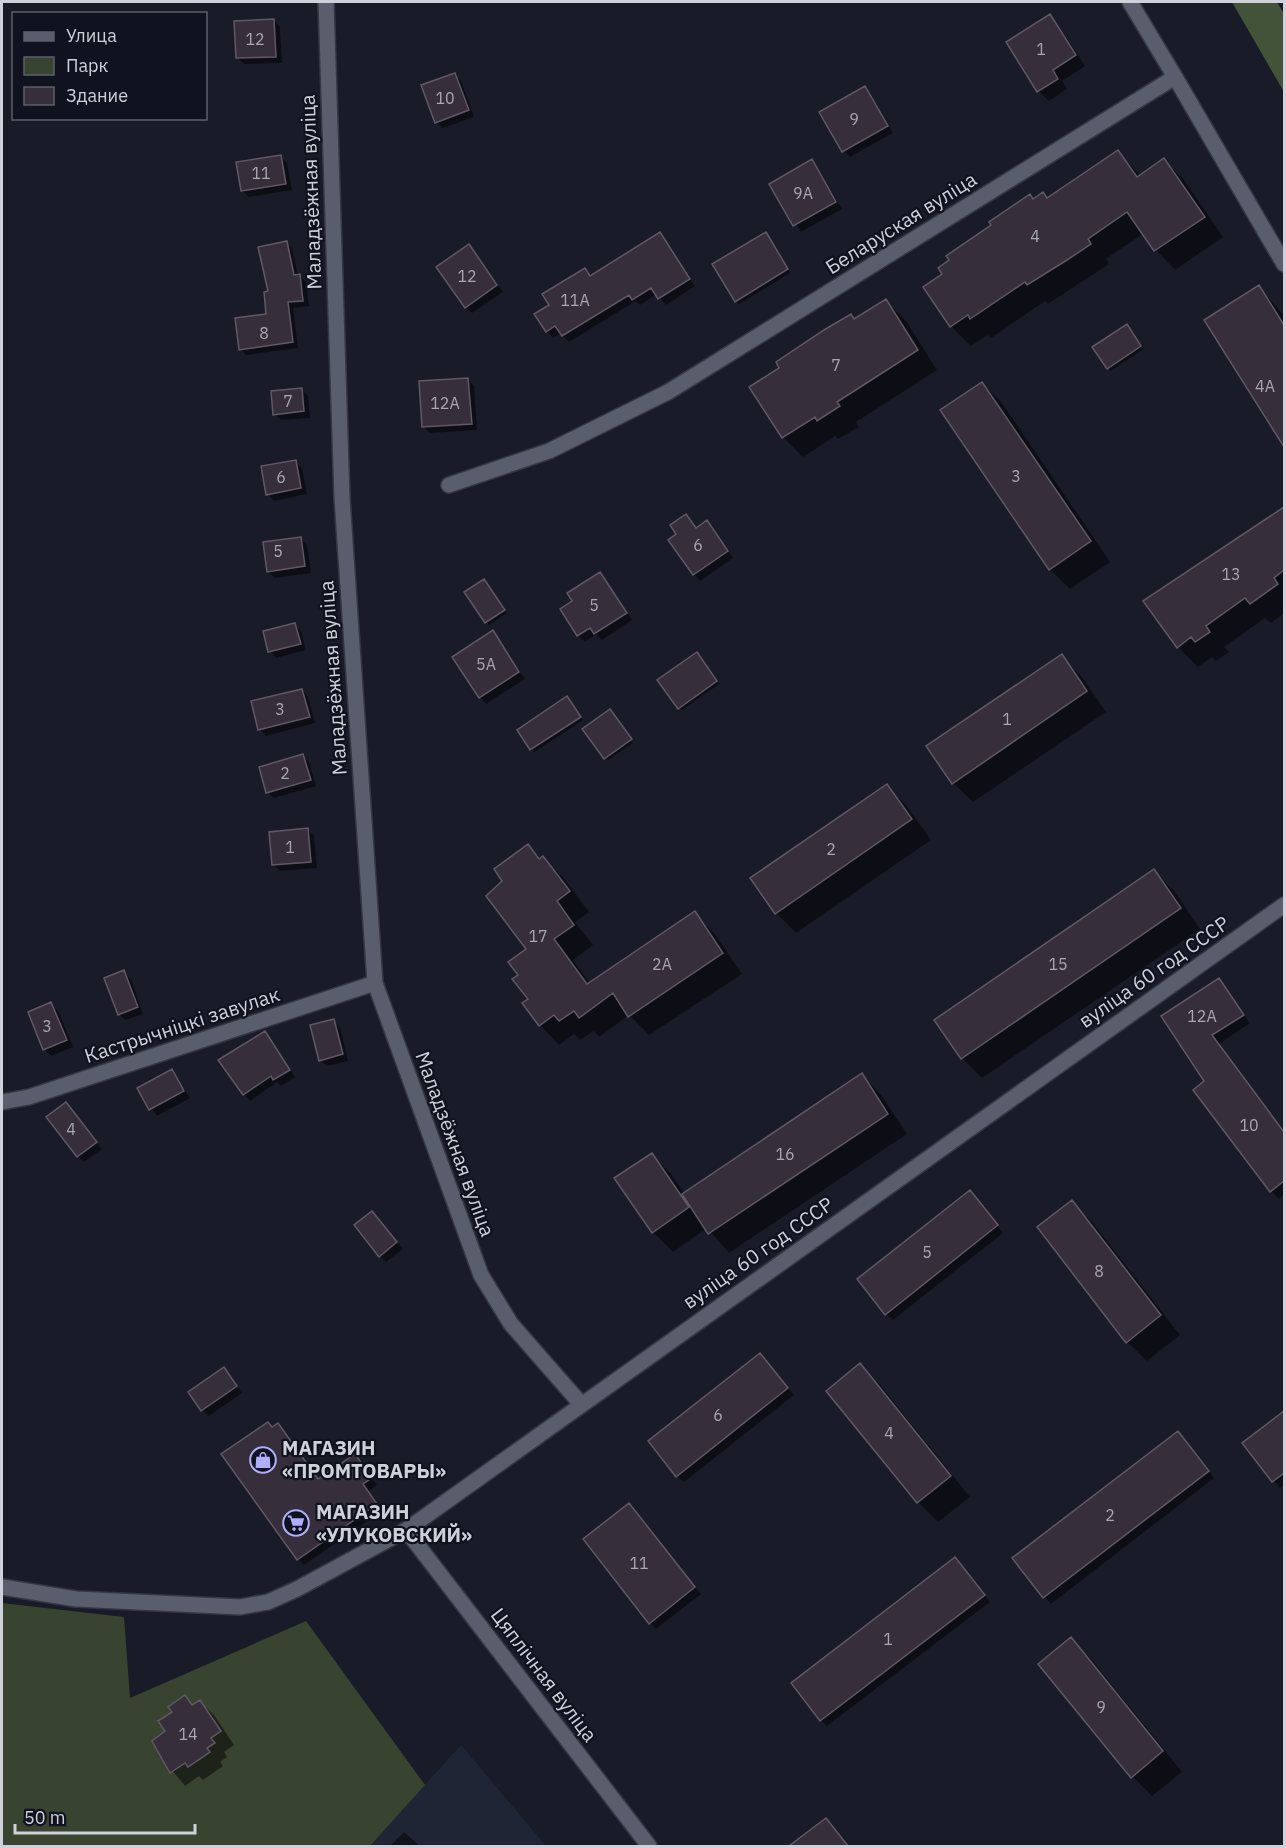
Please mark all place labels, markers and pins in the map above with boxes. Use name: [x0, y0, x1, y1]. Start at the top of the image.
place label: МАГАЗИН «ПРОМТОВАРЫ»: [282, 1434, 446, 1484]
shop icon: МАГАЗИН «ПРОМТОВАРЫ»: [248, 1445, 278, 1475]
place label: МАГАЗИН «УЛУКОВСКИЙ»: [316, 1498, 472, 1548]
supermarket icon: МАГАЗИН «УЛУКОВСКИЙ»: [281, 1508, 311, 1538]

